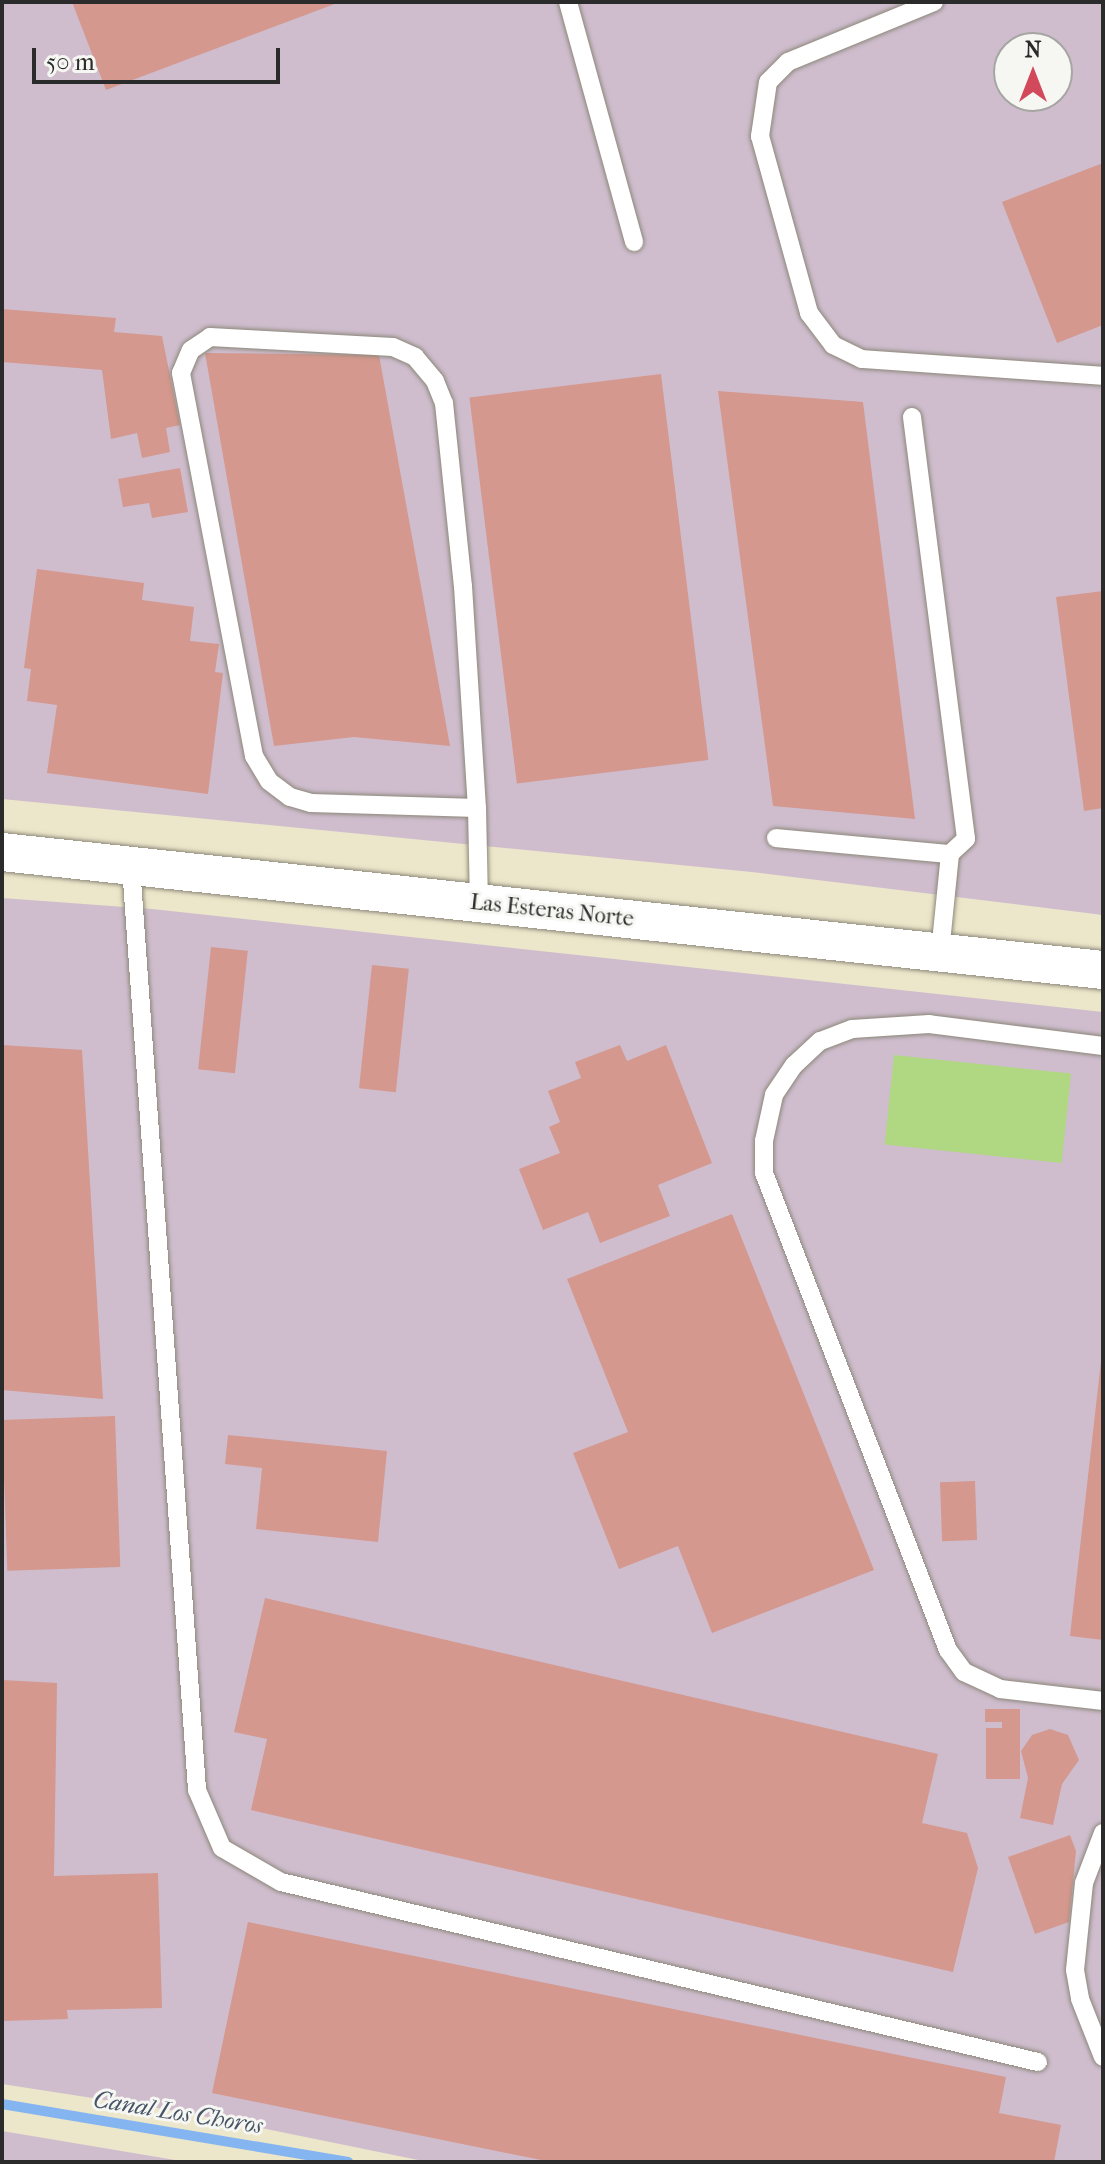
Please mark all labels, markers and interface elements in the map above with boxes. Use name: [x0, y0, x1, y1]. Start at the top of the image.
scale bar: [36, 32, 284, 82]
north arrow: [993, 32, 1073, 112]
text: N: [1025, 37, 1041, 63]
text: 50 m: [46, 48, 95, 76]
street label: Las Esteras Norte: [469, 889, 635, 933]
water label: Canal Los Choros: [91, 2085, 265, 2141]

